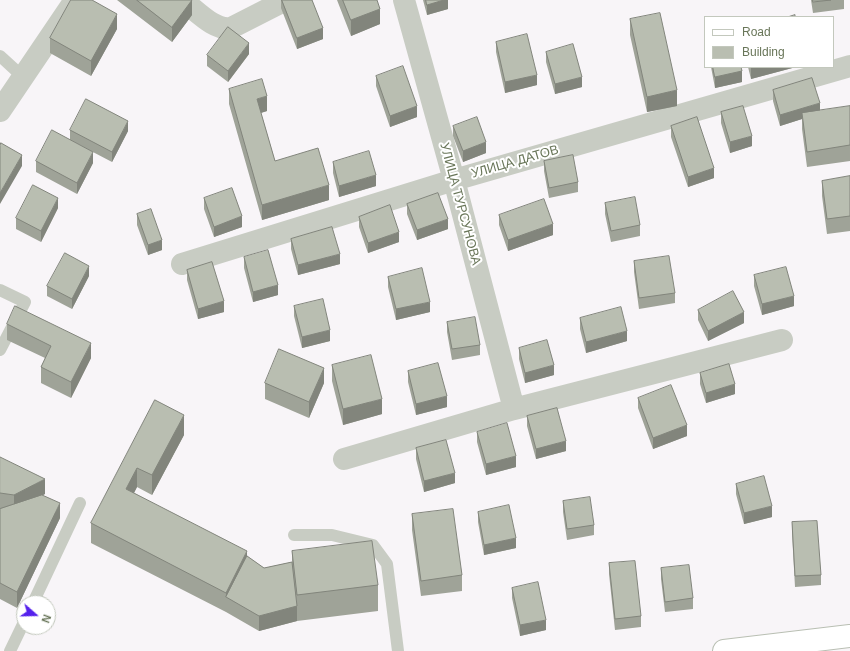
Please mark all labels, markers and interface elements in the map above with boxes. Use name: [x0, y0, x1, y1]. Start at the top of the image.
legend: [704, 16, 834, 68]
text: Road: [742, 25, 771, 39]
text: Building: [742, 45, 785, 59]
street label: УЛИЦА ТУРСУНОВА: [436, 141, 484, 267]
street label: УЛИЦА ДАТОВ: [469, 142, 561, 182]
north arrow: [16, 595, 56, 635]
text: N: [39, 613, 53, 625]

